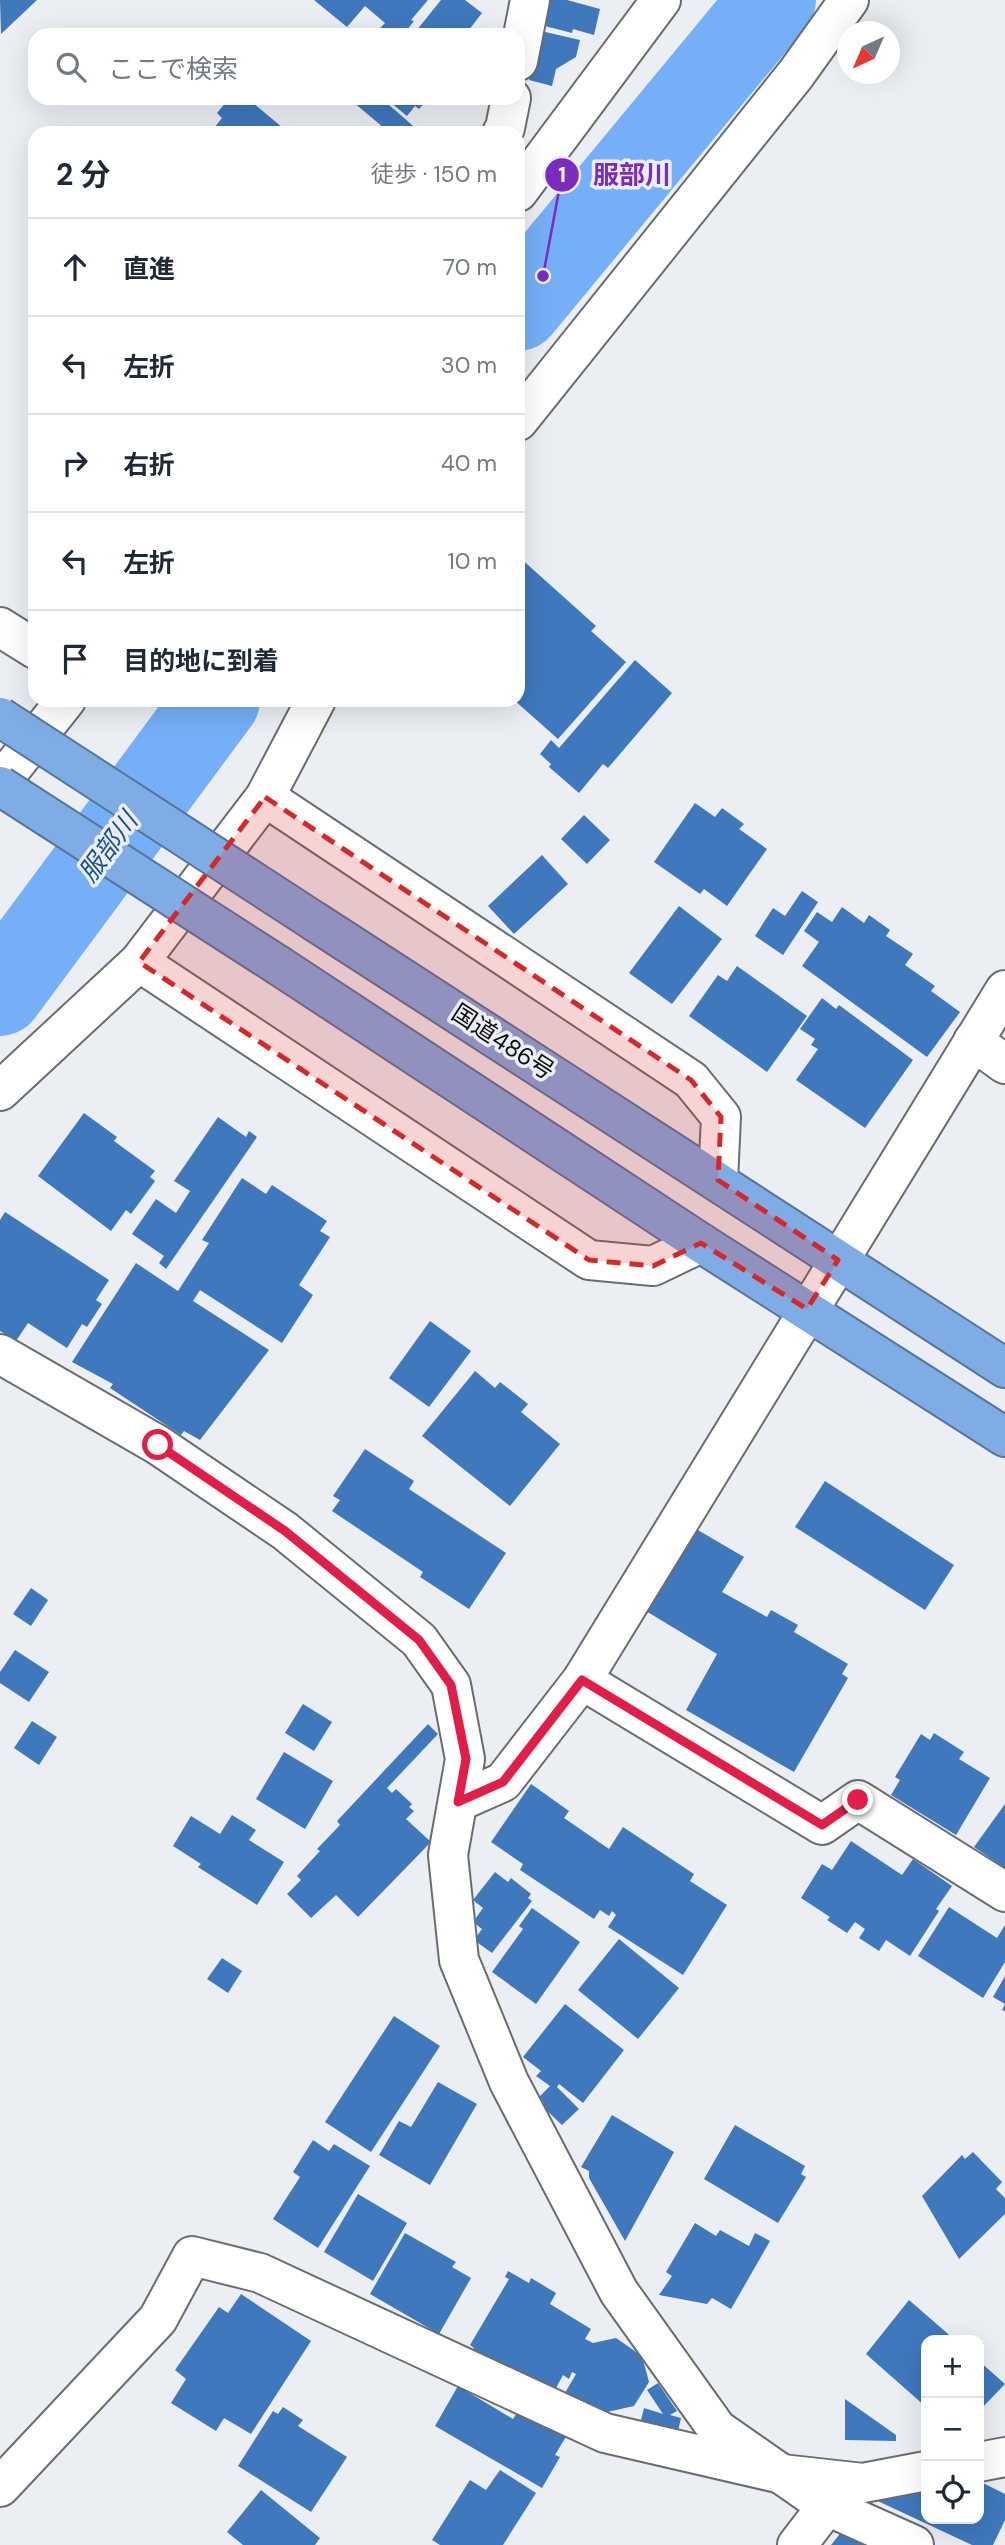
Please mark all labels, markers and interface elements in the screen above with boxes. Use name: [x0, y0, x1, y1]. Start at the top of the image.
north arrow: [837, 21, 900, 84]
search box: [28, 28, 525, 105]
icon: search: [52, 48, 90, 86]
text: ここで検索: [108, 52, 238, 86]
callout: 服部川: [544, 152, 685, 199]
text: 2 分: [56, 155, 110, 194]
text: 服部川: [593, 158, 671, 192]
text: 徒歩 · 150 m: [371, 159, 497, 189]
text: 1: [558, 161, 566, 189]
icon: ahead: [56, 248, 94, 286]
text: 直進: [123, 252, 175, 286]
text: 70 m: [443, 252, 497, 282]
icon: left: [56, 346, 94, 384]
text: 左折: [123, 350, 175, 384]
text: 30 m: [441, 350, 497, 380]
icon: right: [56, 444, 94, 482]
text: 右折: [123, 448, 175, 482]
text: 40 m: [441, 448, 497, 478]
icon: left: [56, 542, 94, 580]
text: 左折: [123, 546, 175, 580]
text: 10 m: [447, 546, 497, 576]
icon: arrive: [56, 640, 94, 678]
text: 目的地に到着: [123, 644, 279, 678]
water label: 服部川: [71, 803, 146, 889]
street label: 国道486号: [446, 997, 560, 1086]
route start: [142, 1429, 173, 1460]
route end: [842, 1784, 873, 1815]
map controls: [921, 2335, 984, 2524]
button: +: [921, 2335, 984, 2398]
button: −: [921, 2398, 984, 2461]
button: locate: [921, 2461, 984, 2524]

